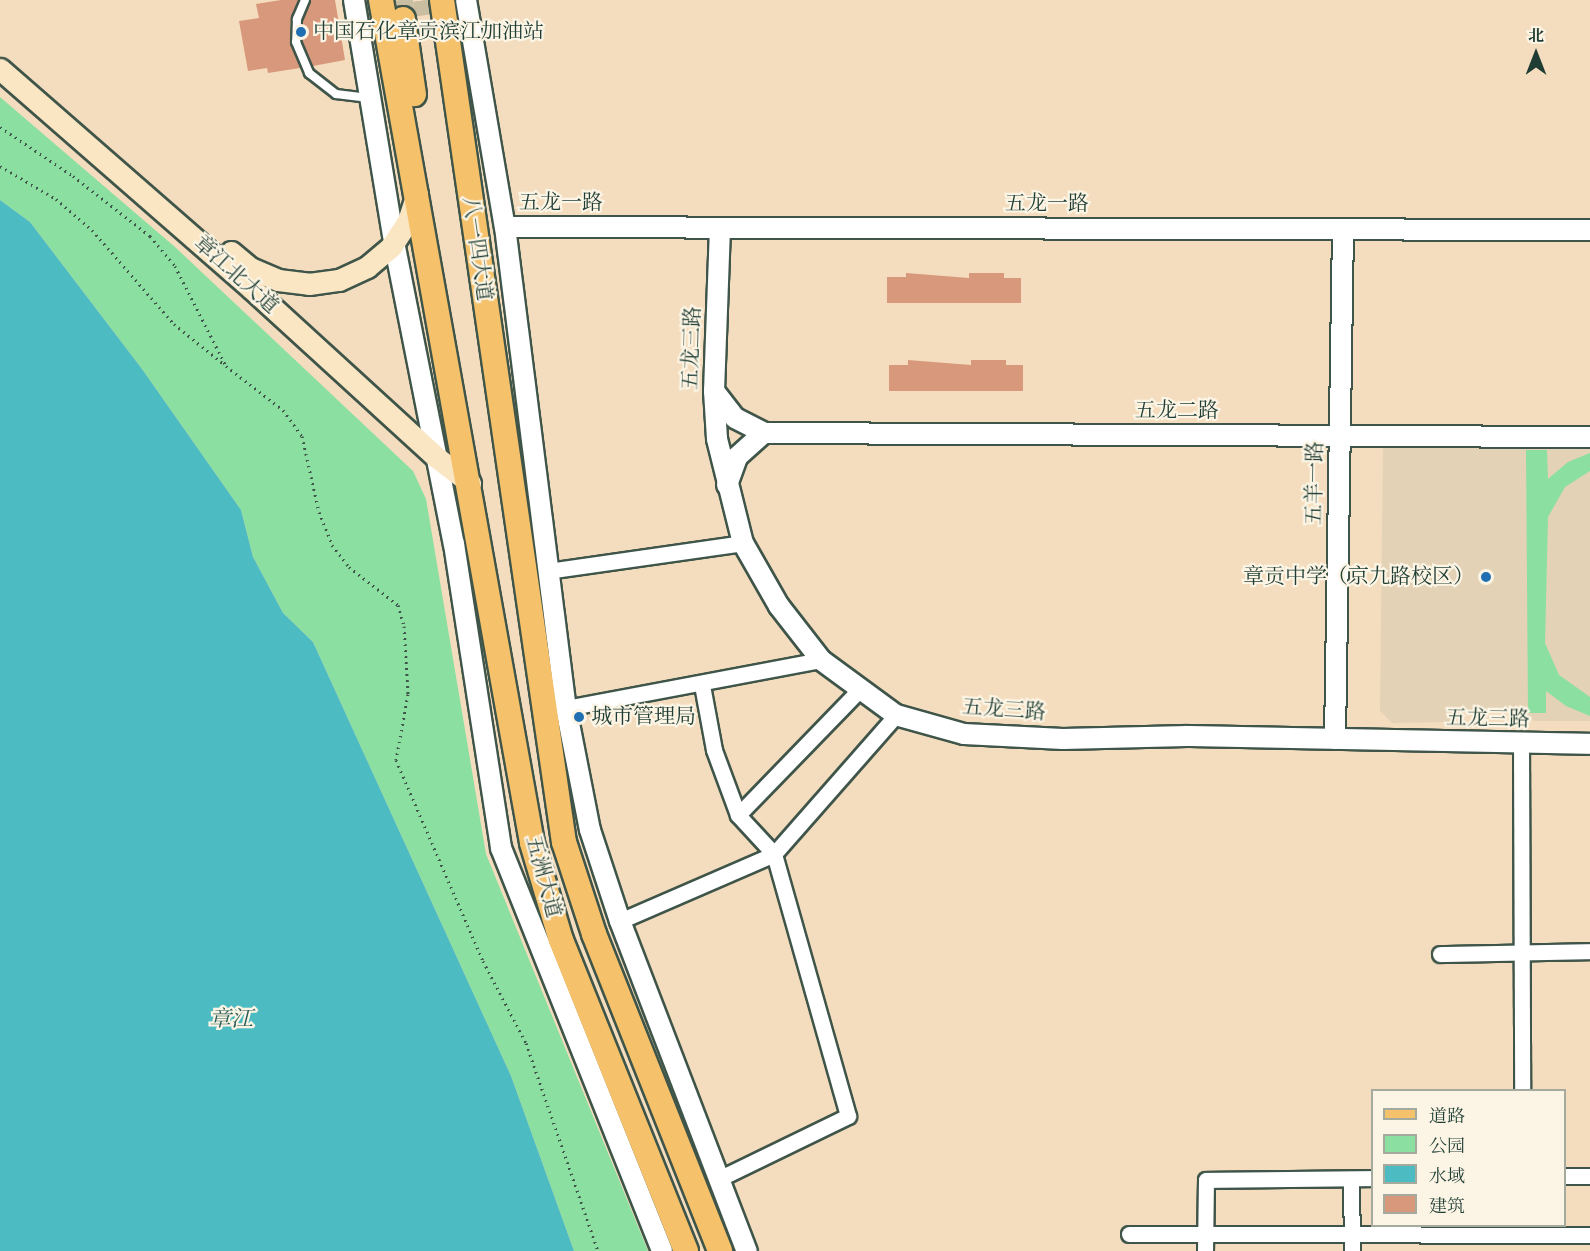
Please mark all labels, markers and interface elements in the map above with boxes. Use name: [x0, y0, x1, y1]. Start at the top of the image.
place label: 中国石化章贡滨江加油站: [313, 19, 544, 45]
north arrow: [1506, 24, 1566, 84]
marker: 中国石化章贡滨江加油站: [294, 25, 308, 39]
text: 北: [1528, 26, 1544, 46]
street label: 五龙一路: [519, 190, 603, 216]
street label: 五龙一路: [1005, 191, 1089, 217]
street label: 八一四大道: [457, 195, 497, 303]
street label: 章江北大道: [189, 231, 283, 319]
street label: 五龙三路: [678, 306, 706, 390]
street label: 五龙二路: [1135, 398, 1219, 424]
street label: 五羊一路: [1302, 441, 1328, 525]
place label: 章贡中学（京九路校区）: [1243, 564, 1474, 590]
marker: 章贡中学（京九路校区）: [1479, 570, 1493, 584]
street label: 五龙三路: [961, 695, 1047, 725]
place label: 城市管理局: [591, 704, 696, 730]
street label: 五龙三路: [1446, 706, 1530, 732]
marker: 城市管理局: [572, 710, 586, 724]
street label: 五洲大道: [520, 833, 566, 921]
water label: 章江: [209, 1007, 253, 1033]
legend: [1371, 1089, 1566, 1227]
text: 道路: [1429, 1106, 1465, 1128]
text: 公园: [1429, 1136, 1465, 1158]
text: 水域: [1429, 1166, 1465, 1188]
text: 建筑: [1429, 1196, 1465, 1218]

